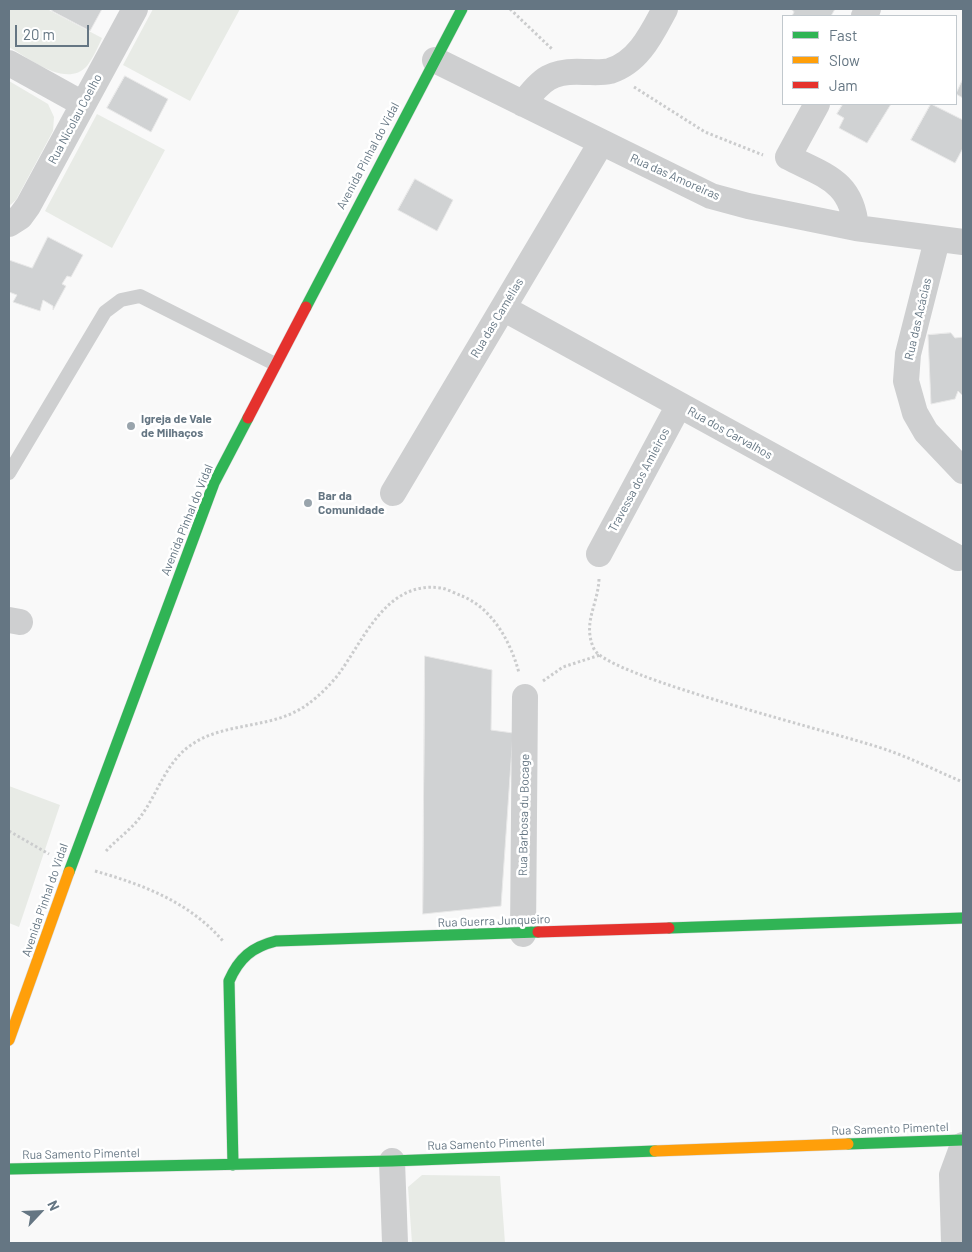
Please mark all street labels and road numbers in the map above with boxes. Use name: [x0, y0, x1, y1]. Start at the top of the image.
street label: Rua Nicolau Coelho: [45, 72, 105, 166]
street label: Avenida Pinhal do Vidal: [334, 100, 402, 212]
street label: Rua das Amoreiras: [628, 151, 722, 203]
street label: Rua das Camélias: [468, 276, 526, 360]
street label: Rua das Acácias: [902, 277, 934, 361]
street label: Rua dos Carvalhos: [685, 404, 775, 462]
street label: Travessa dos Amieiros: [605, 425, 673, 535]
street label: Avenida Pinhal do Vidal: [158, 462, 216, 578]
street label: Rua Barbosa du Bocage: [516, 754, 532, 876]
street label: Avenida Pinhal do Vidal: [19, 841, 71, 959]
street label: Rua Guerra Junqueiro: [437, 912, 551, 930]
street label: Rua Samento Pimentel: [831, 1120, 949, 1138]
street label: Rua Samento Pimentel: [427, 1135, 545, 1153]
street label: Rua Samento Pimentel: [22, 1146, 140, 1162]

